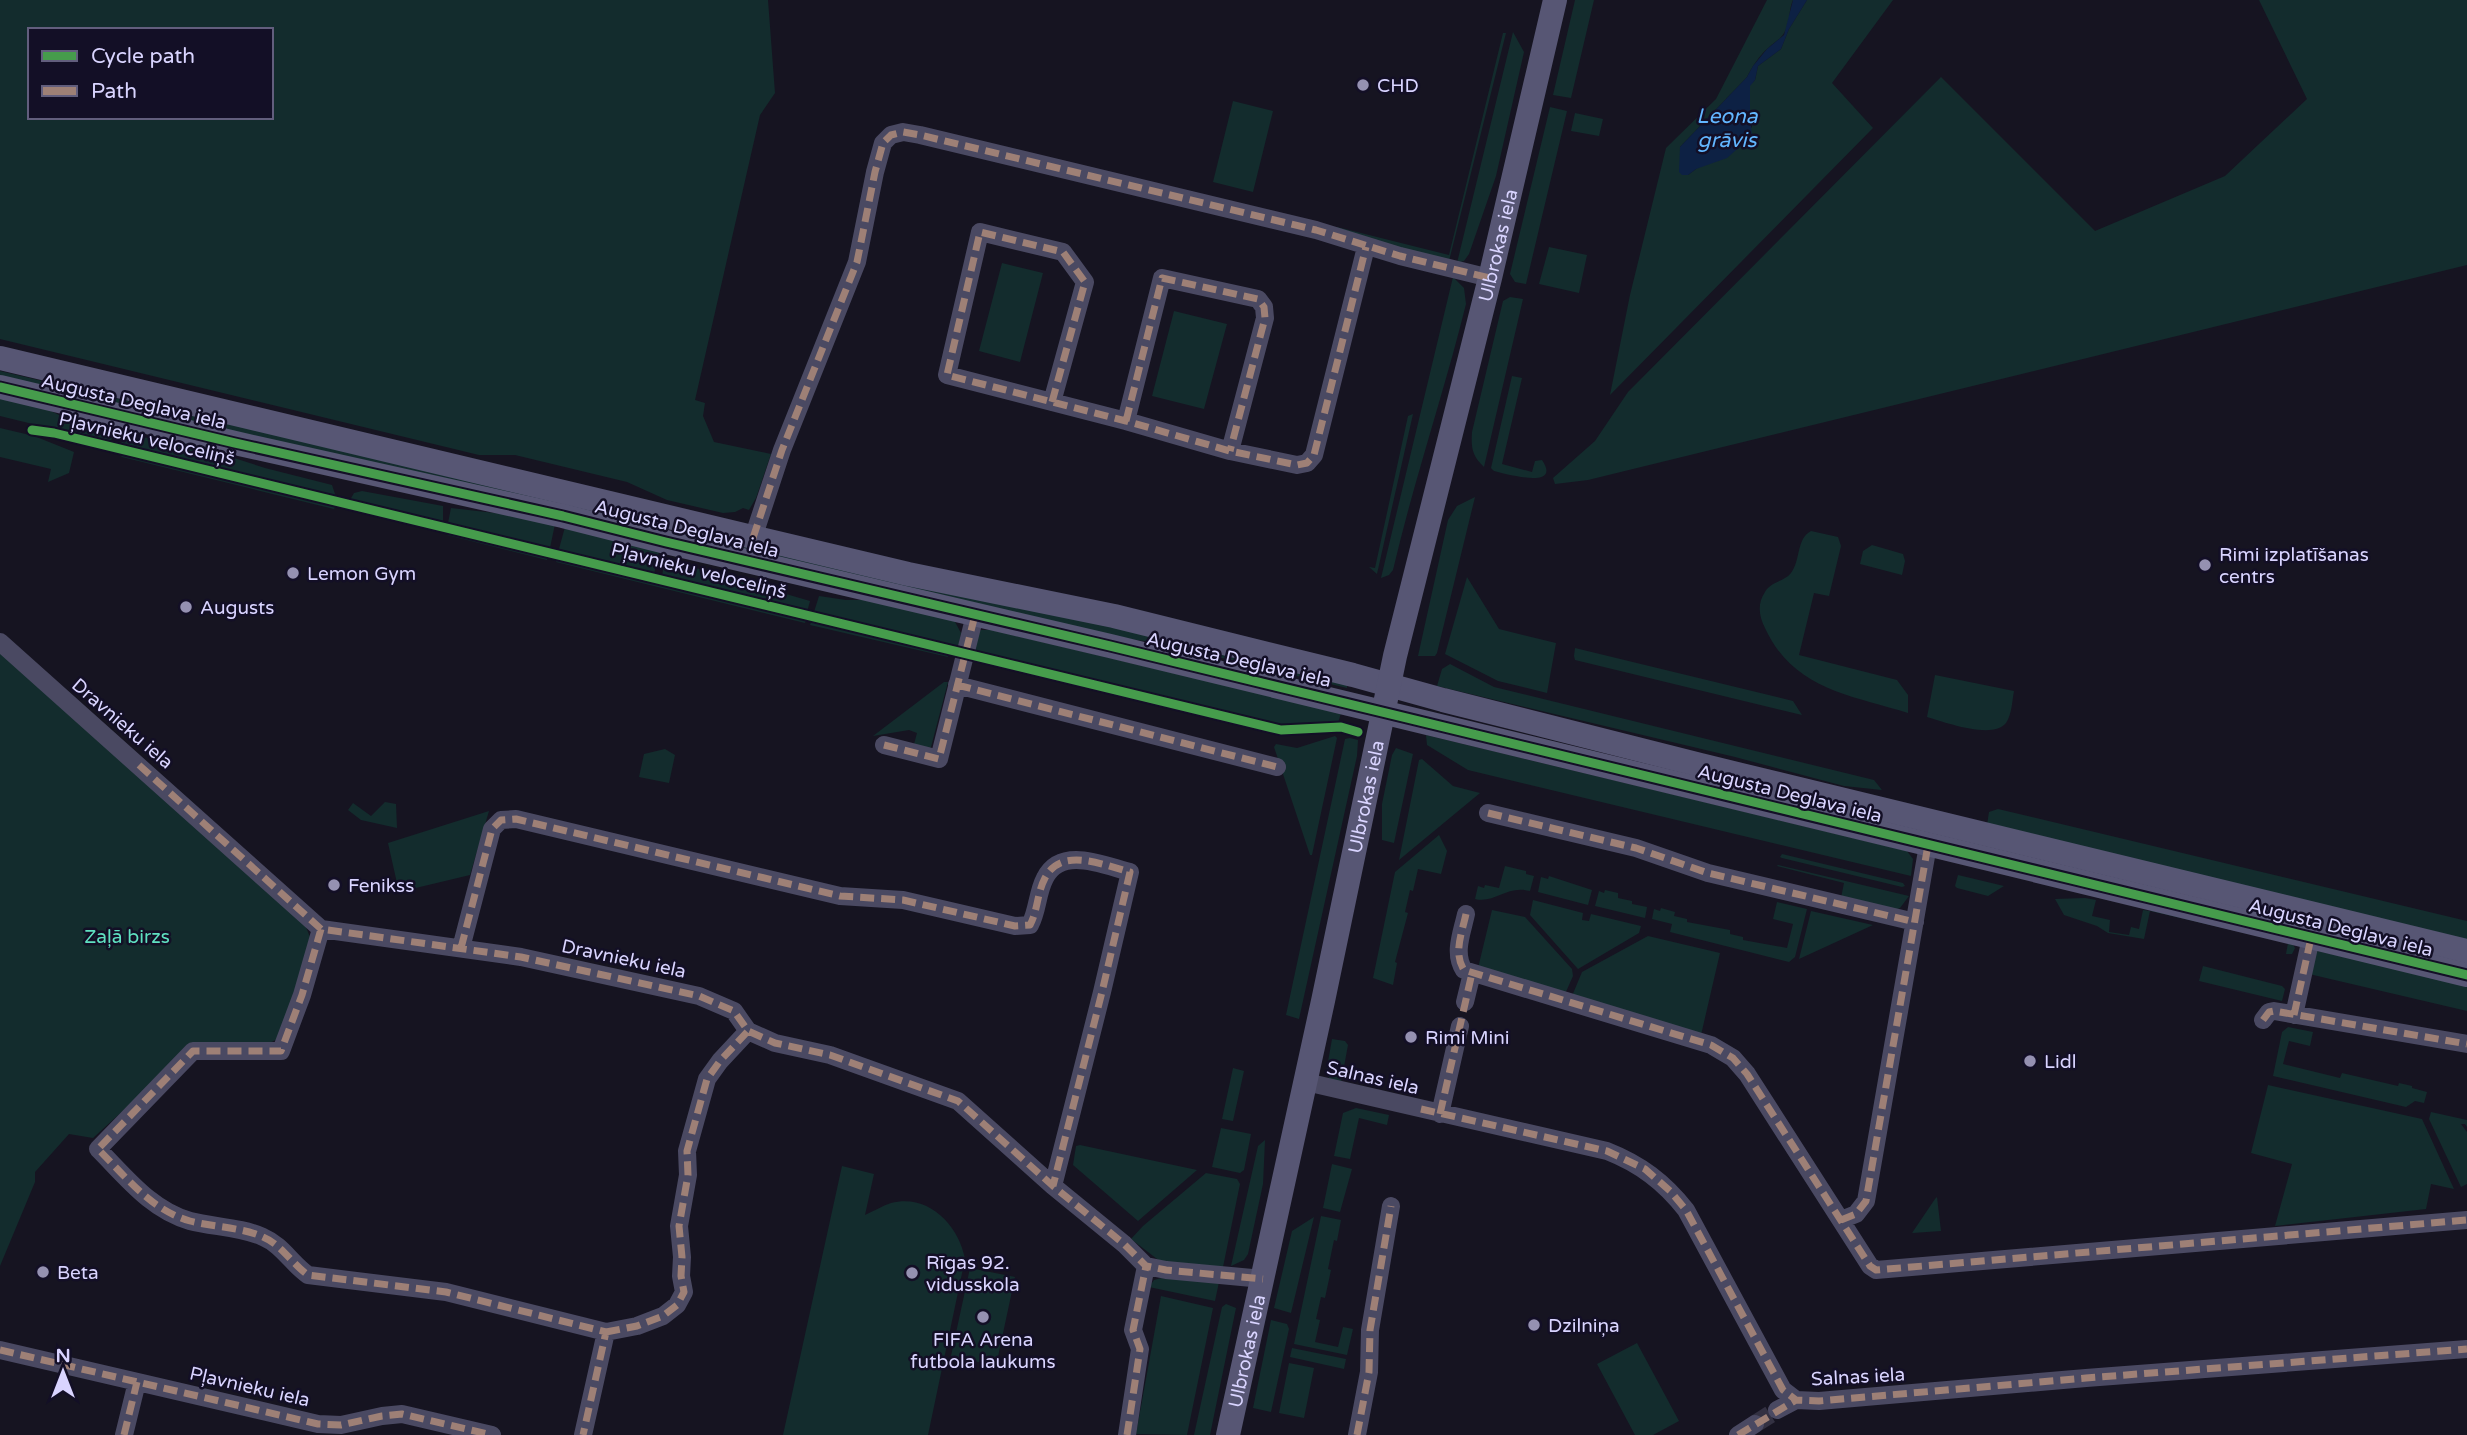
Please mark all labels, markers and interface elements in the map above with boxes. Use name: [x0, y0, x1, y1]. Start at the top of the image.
legend: [28, 28, 273, 119]
text: Cycle path: [91, 44, 195, 69]
place label: CHD: [1377, 75, 1419, 97]
marker: CHD: [1355, 77, 1371, 93]
text: Path: [91, 79, 137, 104]
water label: Leona grāvis: [1696, 104, 1759, 153]
street label: Ulbrokas iela: [1474, 187, 1522, 304]
street label: Augusta Deglava iela: [39, 370, 228, 434]
street label: Pļavnieku veloceliņš: [57, 408, 237, 470]
street label: Augusta Deglava iela: [592, 495, 781, 563]
street label: Pļavnieku veloceliņš: [609, 539, 789, 603]
place label: Rimi izplatīšanas centrs: [2219, 544, 2369, 588]
marker: Rimi izplatīšanas centrs: [2197, 557, 2213, 573]
place label: Lemon Gym: [307, 563, 416, 585]
marker: Lemon Gym: [285, 565, 301, 581]
place label: Augusts: [200, 597, 274, 619]
marker: Augusts: [178, 599, 194, 615]
street label: Augusta Deglava iela: [1144, 628, 1333, 692]
street label: Dravnieku iela: [67, 674, 177, 774]
street label: Ulbrokas iela: [1344, 738, 1389, 856]
street label: Augusta Deglava iela: [1695, 760, 1884, 828]
place label: Fenikss: [348, 875, 414, 897]
marker: Fenikss: [326, 877, 342, 893]
street label: Augusta Deglava iela: [2246, 894, 2435, 962]
park label: Zaļā birzs: [84, 926, 170, 948]
street label: Dravnieku iela: [559, 935, 688, 983]
place label: Rimi Mini: [1425, 1027, 1510, 1049]
marker: Rimi Mini: [1403, 1029, 1419, 1045]
place label: Lidl: [2044, 1051, 2076, 1073]
marker: Lidl: [2022, 1053, 2038, 1069]
street label: Salnas iela: [1324, 1057, 1421, 1099]
place label: Rīgas 92. vidusskola: [926, 1252, 1020, 1296]
place label: Beta: [57, 1262, 99, 1284]
marker: Beta: [35, 1264, 51, 1280]
marker: Rīgas 92. vidusskola: [904, 1265, 920, 1281]
street label: Ulbrokas iela: [1224, 1293, 1270, 1410]
marker: FIFA Arena futbola laukums: [975, 1309, 991, 1325]
place label: Dzilniņa: [1548, 1315, 1620, 1337]
marker: Dzilniņa: [1526, 1317, 1542, 1333]
place label: FIFA Arena futbola laukums: [910, 1329, 1056, 1373]
north arrow: [28, 1337, 98, 1407]
text: N: [55, 1345, 71, 1367]
street label: Pļavnieku iela: [187, 1362, 312, 1412]
street label: Salnas iela: [1810, 1364, 1906, 1390]

